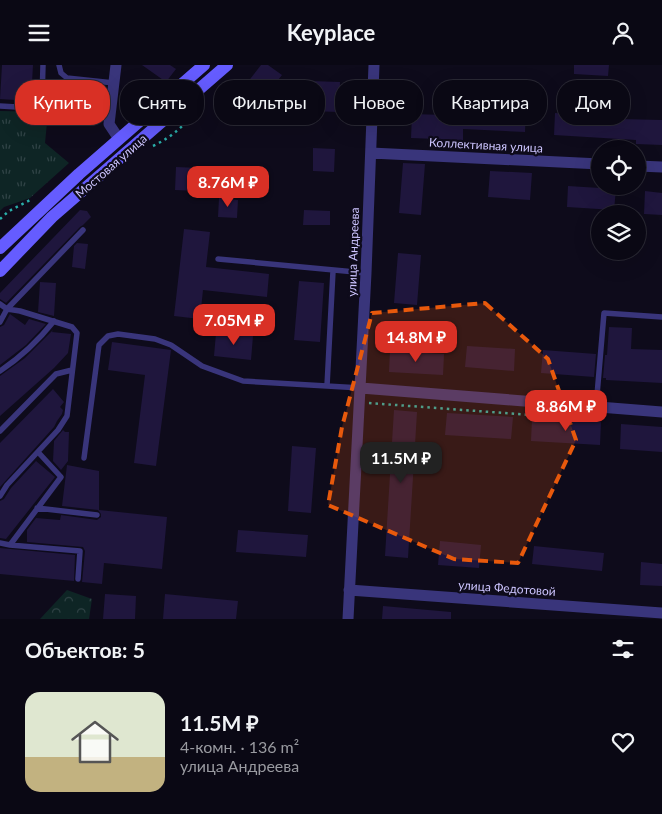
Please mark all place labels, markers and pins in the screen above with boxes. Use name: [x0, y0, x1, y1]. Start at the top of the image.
pin: 8.76M ₽: [182, 165, 274, 208]
pin: 7.05M ₽: [188, 303, 280, 346]
pin: 14.8M ₽: [370, 321, 462, 363]
pin: 8.86M ₽: [520, 389, 612, 432]
pin: 11.5M ₽: [355, 441, 447, 484]

